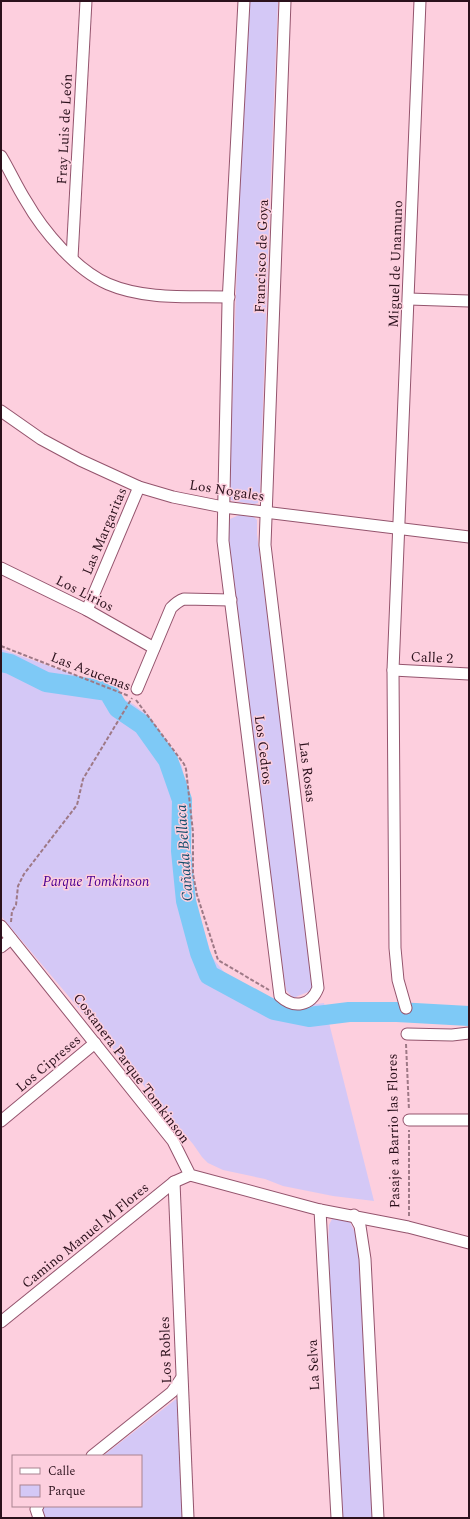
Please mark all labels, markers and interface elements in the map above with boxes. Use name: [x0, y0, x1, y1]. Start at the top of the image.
street label: Fray Luis de León: [51, 73, 78, 185]
street label: Francisco de Goya: [249, 199, 274, 313]
street label: Miguel de Unamuno: [383, 200, 408, 328]
street label: Los Nogales: [188, 474, 266, 507]
street label: Las Margaritas: [77, 484, 132, 578]
street label: Los Lirios: [52, 570, 117, 617]
street label: Calle 2: [410, 646, 454, 669]
street label: Las Azucenas: [48, 647, 134, 696]
street label: Los Cedros: [249, 714, 278, 786]
street label: Las Rosas: [293, 741, 322, 804]
water label: Cañada Bellaca: [170, 803, 199, 902]
park label: Parque Tomkinson: [43, 871, 150, 892]
street label: Costanera Parque Tomkinson: [68, 989, 195, 1148]
street label: Los Cipreses: [11, 1030, 86, 1097]
street label: Pasaje a Barrio las Flores: [382, 1053, 405, 1209]
street label: Camino Manuel M Flores: [17, 1177, 154, 1293]
street label: Los Robles: [154, 1316, 177, 1384]
street label: La Selva: [302, 1339, 325, 1391]
legend: [12, 1455, 142, 1507]
text: Calle: [48, 1462, 76, 1481]
text: Parque: [48, 1482, 85, 1501]

